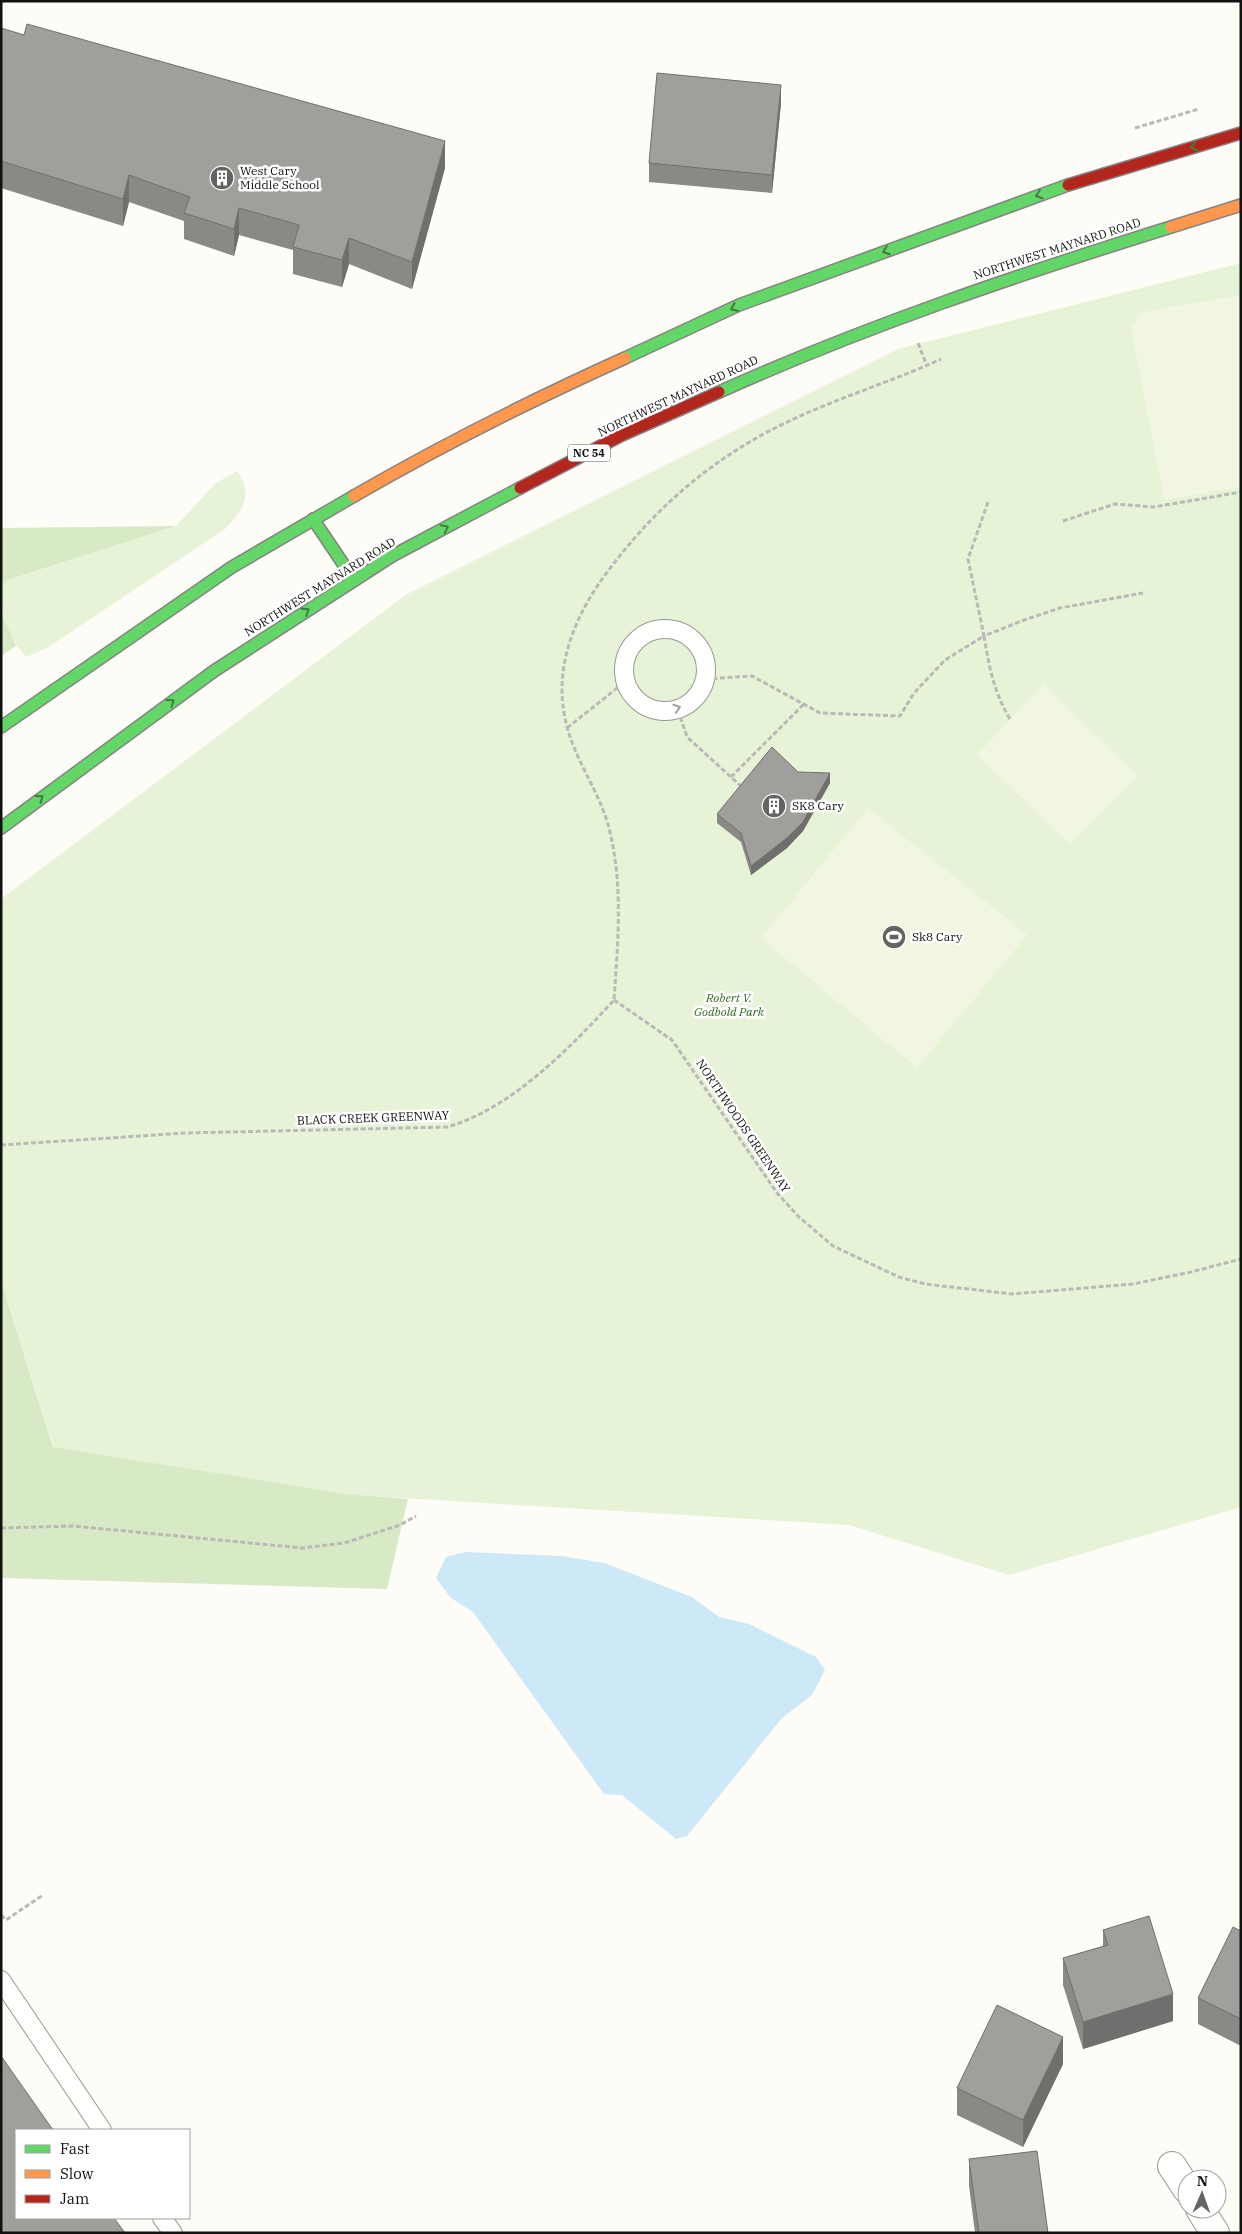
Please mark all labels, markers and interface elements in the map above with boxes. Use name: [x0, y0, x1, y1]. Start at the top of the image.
one-way arrow: [1190, 141, 1198, 152]
place label: West Cary Middle School: [240, 163, 320, 192]
building icon: West Cary Middle School: [209, 165, 235, 191]
one-way arrow: [1035, 189, 1043, 199]
street label: NORTHWEST MAYNARD ROAD: [971, 214, 1142, 283]
one-way arrow: [883, 245, 891, 255]
one-way arrow: [730, 301, 739, 312]
street label: NORTHWEST MAYNARD ROAD: [595, 352, 760, 439]
road number: NC 54: [568, 444, 610, 462]
one-way arrow: [440, 524, 449, 534]
street label: NORTHWEST MAYNARD ROAD: [241, 534, 398, 639]
one-way arrow: [300, 608, 309, 617]
one-way arrow: [165, 700, 174, 708]
one-way arrow: [672, 704, 681, 714]
building icon: SK8 Cary: [761, 793, 787, 819]
one-way arrow: [34, 795, 44, 804]
place label: SK8 Cary: [792, 798, 844, 813]
sports icon: Sk8 Cary: [881, 924, 907, 950]
place label: Sk8 Cary: [912, 929, 963, 944]
park label: Robert V. Godbold Park: [694, 990, 765, 1019]
street label: NORTHWOODS GREENWAY: [693, 1056, 794, 1196]
street label: BLACK CREEK GREENWAY: [296, 1107, 450, 1128]
legend: [15, 2129, 190, 2219]
text: Fast: [60, 2139, 90, 2158]
text: Slow: [60, 2164, 94, 2183]
north arrow: [1177, 2169, 1227, 2219]
text: N: [1197, 2172, 1208, 2190]
text: Jam: [60, 2189, 89, 2208]

